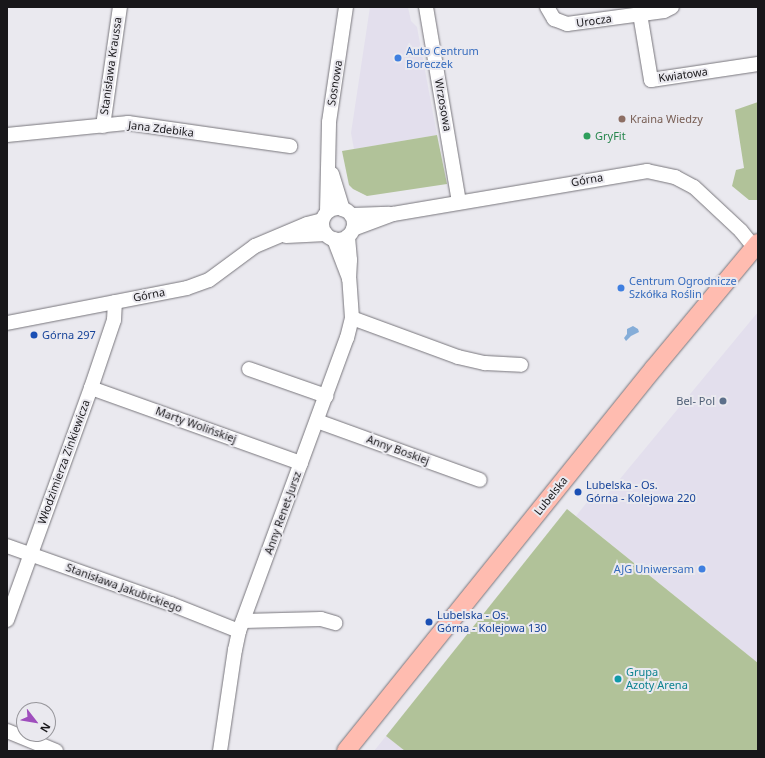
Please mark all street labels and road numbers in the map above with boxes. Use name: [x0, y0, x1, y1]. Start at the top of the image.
street label: Urocza: [575, 12, 613, 30]
street label: Stanisława Kraussa: [98, 16, 124, 116]
street label: Sosnowa: [325, 59, 345, 107]
street label: Kwiatowa: [657, 65, 709, 85]
street label: Wrzosowa: [432, 78, 454, 132]
street label: Jana Zdebika: [127, 118, 195, 140]
street label: Górna: [570, 171, 604, 189]
street label: Górna: [132, 285, 166, 305]
street label: Włodzimierza Zinkiewicza: [35, 398, 93, 526]
street label: Marty Wolińskiej: [154, 404, 238, 446]
street label: Anny Boskiej: [365, 433, 431, 467]
street label: Anny Renet-Jursz: [262, 470, 304, 556]
street label: Lubelska: [531, 474, 571, 518]
street label: Stanisława Jakubickiego: [64, 561, 184, 615]

